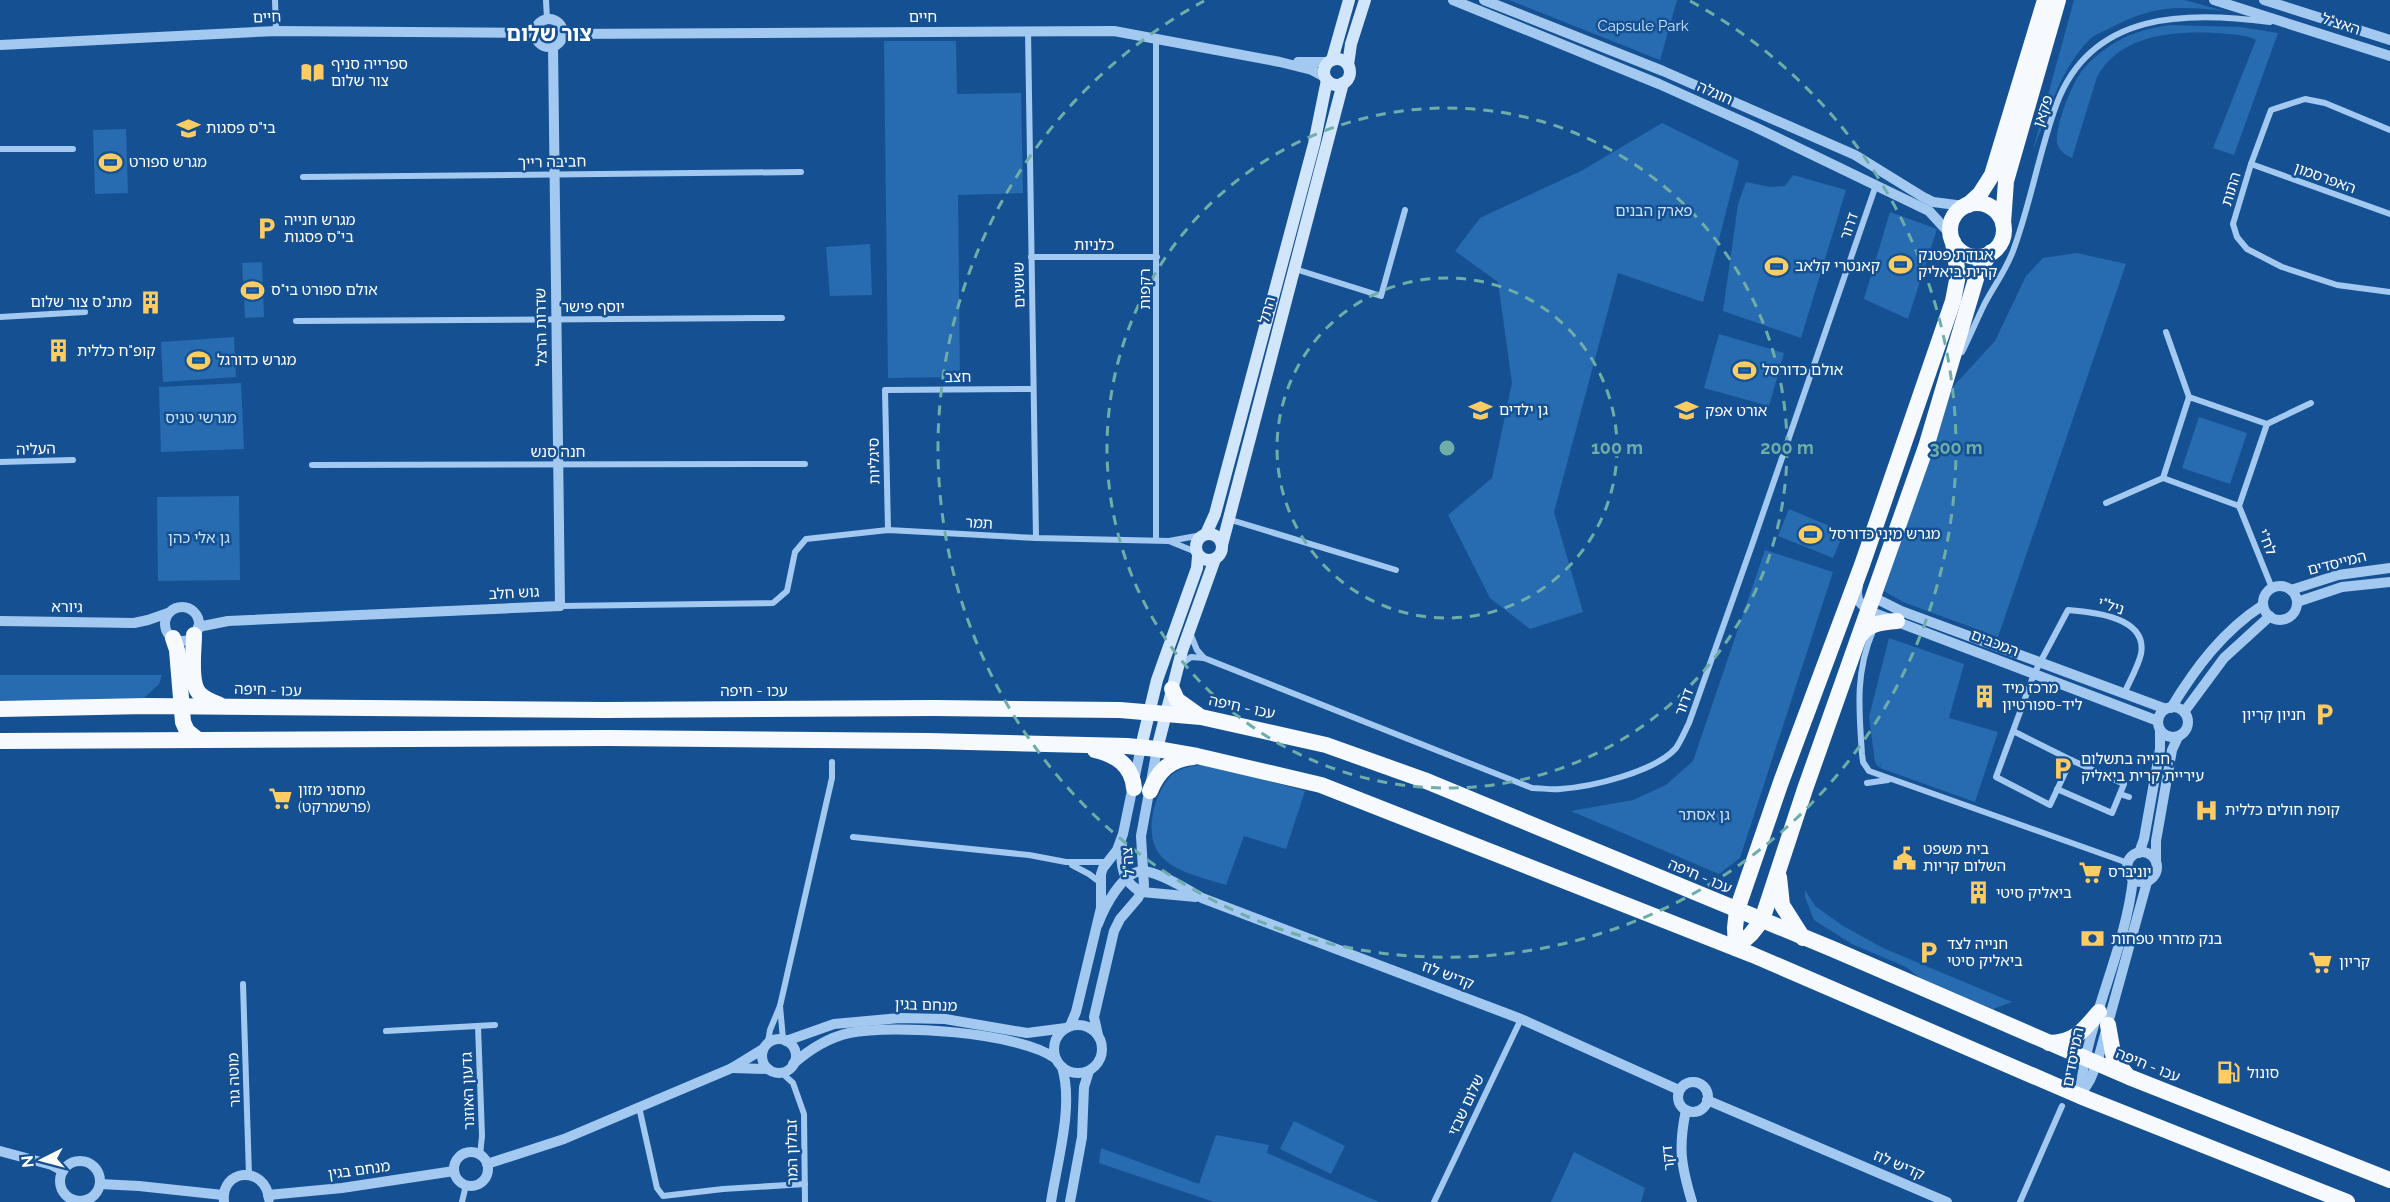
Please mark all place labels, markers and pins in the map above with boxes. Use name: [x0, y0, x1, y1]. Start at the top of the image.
place label: ספרייה סניף צור שלום: [331, 55, 408, 90]
library icon: ספרייה סניף צור שלום: [300, 60, 326, 86]
school or university icon: בי"ס פסגות: [175, 115, 201, 141]
place label: בי"ס פסגות: [206, 119, 276, 137]
sports icon: מגרש ספורט: [98, 149, 124, 175]
place label: מגרש ספורט: [129, 153, 207, 171]
place label: מגרש חנייה בי"ס פסגות: [284, 211, 356, 246]
parking icon: מגרש חנייה בי"ס פסגות: [253, 216, 279, 242]
place label: אגודת פטנק קרית ביאליק: [1918, 246, 1998, 281]
sports icon: אגודת פטנק קרית ביאליק: [1887, 251, 1913, 277]
sports icon: קאנטרי קלאב: [1764, 253, 1790, 279]
place label: קאנטרי קלאב: [1795, 257, 1880, 275]
sports icon: אולם ספורט בי"ס: [240, 277, 266, 303]
place label: אולם ספורט בי"ס: [271, 281, 378, 299]
building icon: מתנ"ס צור שלום: [137, 289, 163, 315]
place label: מתנ"ס צור שלום: [31, 293, 132, 311]
building icon: קופ"ח כללית: [46, 338, 72, 364]
place label: קופ"ח כללית: [77, 342, 156, 360]
sports icon: מגרש כדורגל: [186, 347, 212, 373]
place label: מגרש כדורגל: [217, 351, 296, 369]
sports icon: אולם כדורסל: [1731, 357, 1757, 383]
place label: אולם כדורסל: [1762, 361, 1843, 379]
school or university icon: גן ילדים: [1468, 397, 1494, 423]
school or university icon: אורט אפק: [1674, 398, 1700, 424]
place label: גן ילדים: [1499, 401, 1548, 419]
place label: אורט אפק: [1705, 402, 1767, 420]
centre of rings: [1437, 438, 1457, 458]
sports icon: מגרש מיני כדורסל: [1798, 521, 1824, 547]
place label: מגרש מיני כדורסל: [1829, 525, 1941, 543]
place label: מרכז מיד ליד-ספורטיון: [2002, 679, 2083, 714]
building icon: מרכז מיד ליד-ספורטיון: [1971, 684, 1997, 710]
parking icon: חניון קריון: [2311, 702, 2337, 728]
place label: חניון קריון: [2242, 706, 2306, 724]
place label: חנייה בתשלום, עיריית קרית ביאליק: [2081, 750, 2204, 785]
parking icon: חנייה בתשלום, עיריית קרית ביאליק: [2050, 755, 2076, 781]
place label: מחסני מזון (פרשמרקט): [298, 781, 371, 816]
supermarket icon: מחסני מזון (פרשמרקט): [267, 786, 293, 812]
hospital icon: קופת חולים כללית: [2194, 797, 2220, 823]
place label: קופת חולים כללית: [2225, 801, 2340, 819]
place label: בית משפט השלום קריות: [1923, 840, 2006, 875]
public building icon: בית משפט השלום קריות: [1892, 845, 1918, 871]
supermarket icon: יוניברס: [2077, 859, 2103, 885]
place label: יוניברס: [2108, 863, 2151, 881]
building icon: ביאליק סיטי: [1965, 880, 1991, 906]
place label: ביאליק סיטי: [1996, 884, 2072, 902]
bank icon: בנק מזרחי טפחות: [2080, 926, 2106, 952]
place label: בנק מזרחי טפחות: [2111, 930, 2223, 948]
place label: חנייה לצד ביאליק סיטי: [1947, 935, 2023, 970]
parking icon: חנייה לצד ביאליק סיטי: [1916, 940, 1942, 966]
supermarket icon: קריון: [2308, 949, 2334, 975]
place label: קריון: [2339, 953, 2370, 971]
fuel station icon: סונול: [2216, 1060, 2242, 1086]
place label: סונול: [2247, 1064, 2279, 1082]

